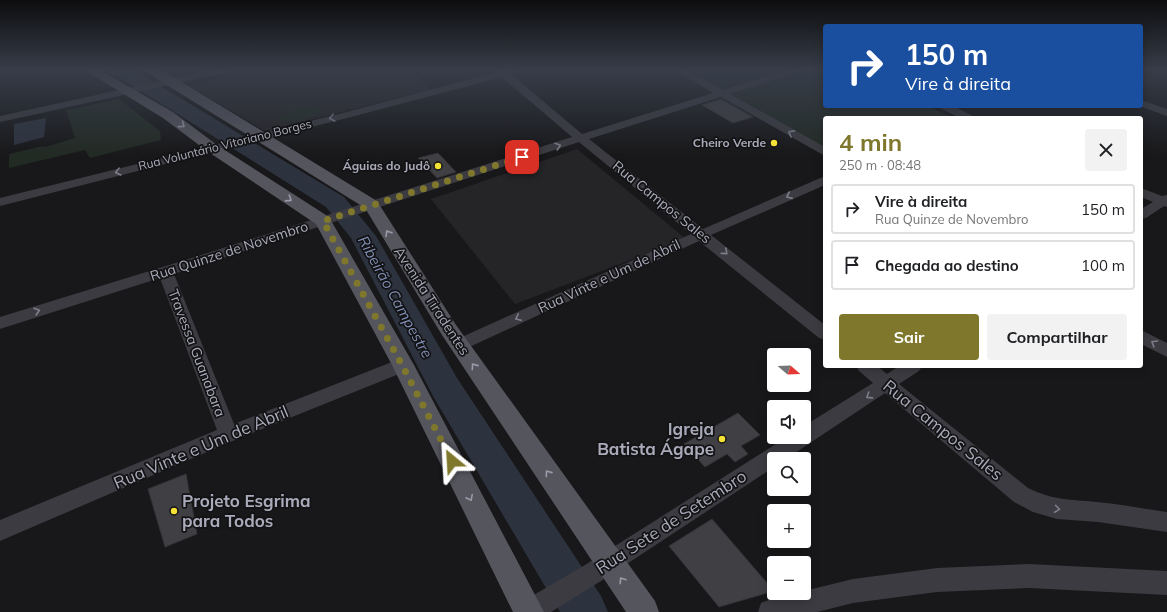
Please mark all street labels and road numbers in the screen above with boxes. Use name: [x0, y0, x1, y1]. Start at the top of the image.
street label: Rua Voluntário Vitoriano Borges: [137, 116, 313, 173]
street label: Rua Campos Sales: [609, 157, 715, 247]
street label: Rua Quinze de Novembro: [148, 217, 310, 285]
street label: Rua Vinte e Um de Abril: [535, 235, 683, 317]
street label: Avenida Tiradentes: [390, 243, 474, 359]
street label: Travessa Guanabara: [164, 287, 230, 419]
street label: Rua Campos Sales: [879, 375, 1007, 484]
street label: Rua Vinte e Um de Abril: [110, 400, 291, 493]
street label: Rua Sete de Setembro: [591, 465, 750, 578]

